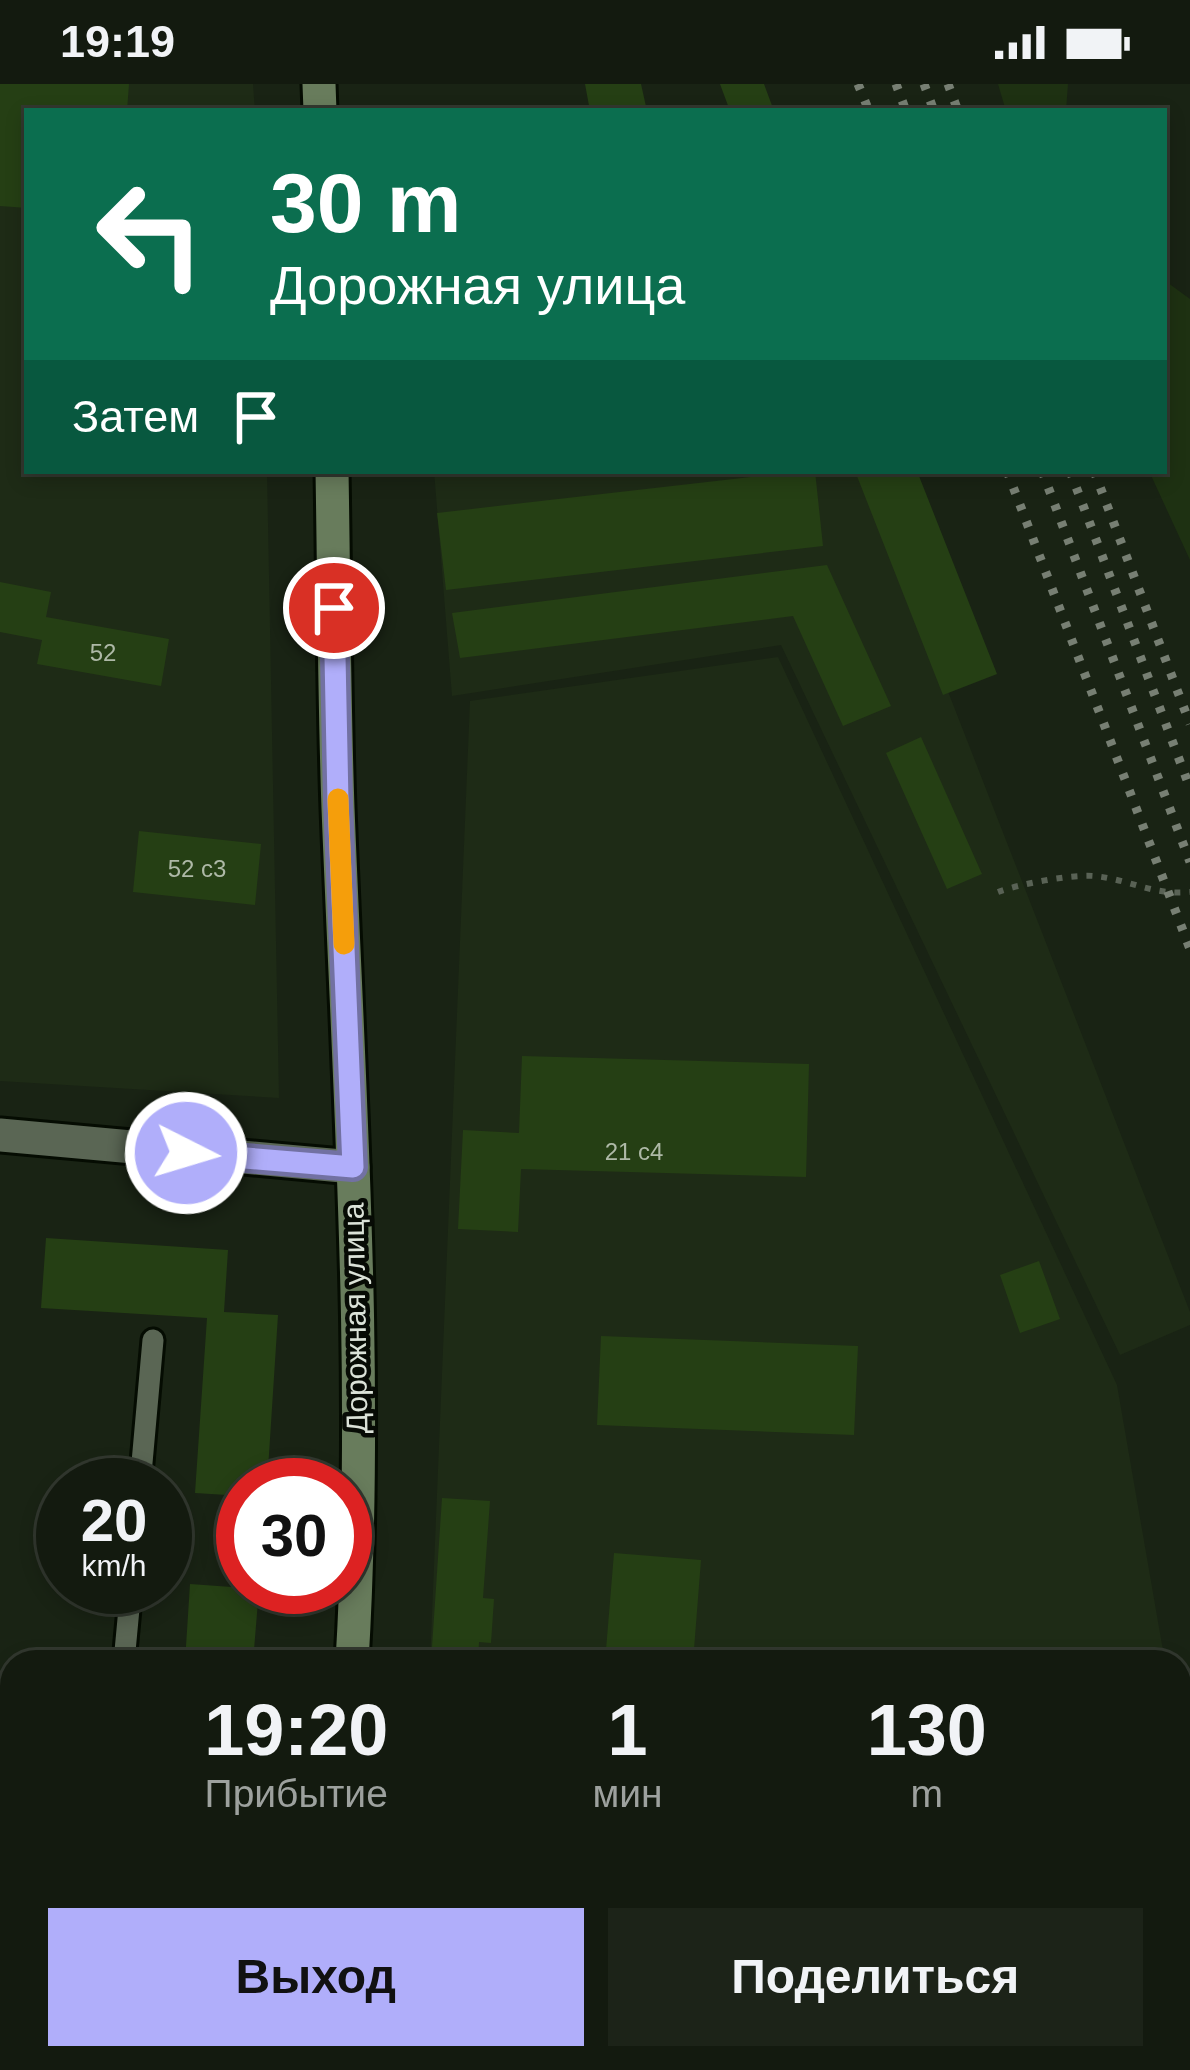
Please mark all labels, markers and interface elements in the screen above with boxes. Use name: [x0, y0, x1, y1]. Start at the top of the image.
text: 19:19: [60, 16, 175, 67]
icon: left: [72, 156, 228, 312]
text: 30 m: [270, 156, 461, 250]
text: Дорожная улица: [270, 255, 685, 315]
icon: arrive: [223, 384, 289, 450]
text: Затем: [72, 391, 199, 442]
pin: [283, 557, 385, 659]
icon: arrive: [301, 575, 367, 641]
house number: 52: [90, 639, 116, 666]
house number: 52 с3: [168, 855, 226, 882]
position arrow: [123, 1090, 249, 1216]
house number: 21 с4: [605, 1138, 663, 1165]
street label: Дорожная улица: [336, 1202, 374, 1434]
speed limit sign: 30: [216, 1458, 372, 1614]
text: 20: [81, 1487, 147, 1554]
text: km/h: [81, 1549, 147, 1582]
text: 19:20: [204, 1690, 388, 1770]
text: 1: [607, 1690, 648, 1770]
text: 130: [867, 1690, 987, 1770]
text: Прибытие: [205, 1772, 388, 1815]
text: мин: [592, 1772, 663, 1815]
text: m: [911, 1772, 943, 1815]
button: Выход: [48, 1908, 584, 2046]
button: Поделиться: [608, 1908, 1143, 2046]

